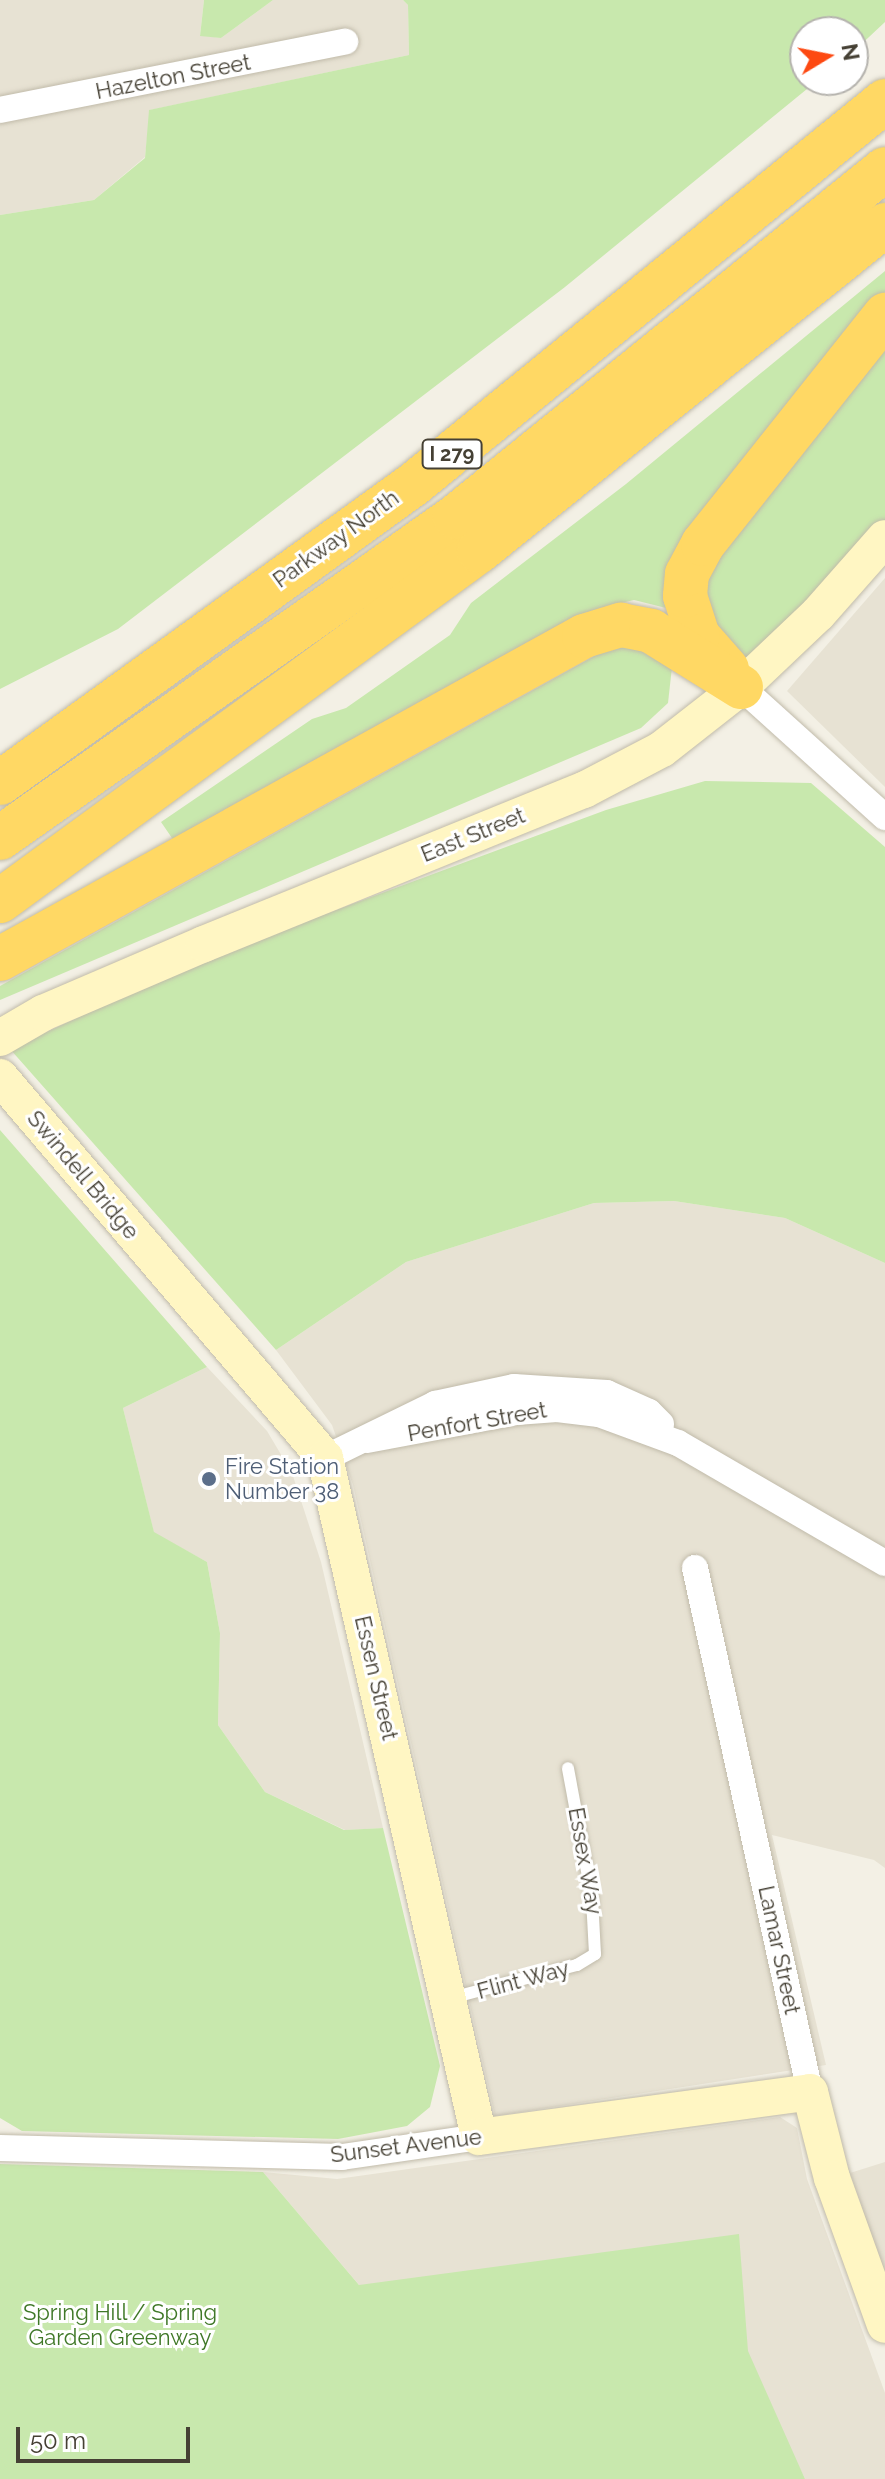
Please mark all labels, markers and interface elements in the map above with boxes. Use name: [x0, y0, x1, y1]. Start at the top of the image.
north arrow: [789, 16, 869, 96]
text: N: [836, 42, 865, 63]
street label: Hazelton Street: [93, 49, 253, 105]
road number: I 279: [420, 438, 484, 470]
street label: Parkway North: [268, 484, 404, 594]
street label: East Street: [417, 802, 529, 868]
street label: Swindell Bridge: [21, 1105, 145, 1245]
street label: Penfort Street: [405, 1397, 549, 1447]
place label: Fire Station Number 38: [225, 1453, 340, 1504]
marker: Fire Station Number 38: [200, 1470, 218, 1488]
street label: Essen Street: [349, 1613, 403, 1743]
street label: Essex Way: [563, 1805, 607, 1917]
street label: Lamar Street: [752, 1883, 806, 2017]
street label: Flint Way: [474, 1955, 572, 2005]
street label: Sunset Avenue: [329, 2124, 483, 2168]
park label: Spring Hill / Spring Garden Greenway: [23, 2299, 217, 2350]
scale bar: [20, 2411, 194, 2461]
text: 50 m: [30, 2426, 86, 2455]

